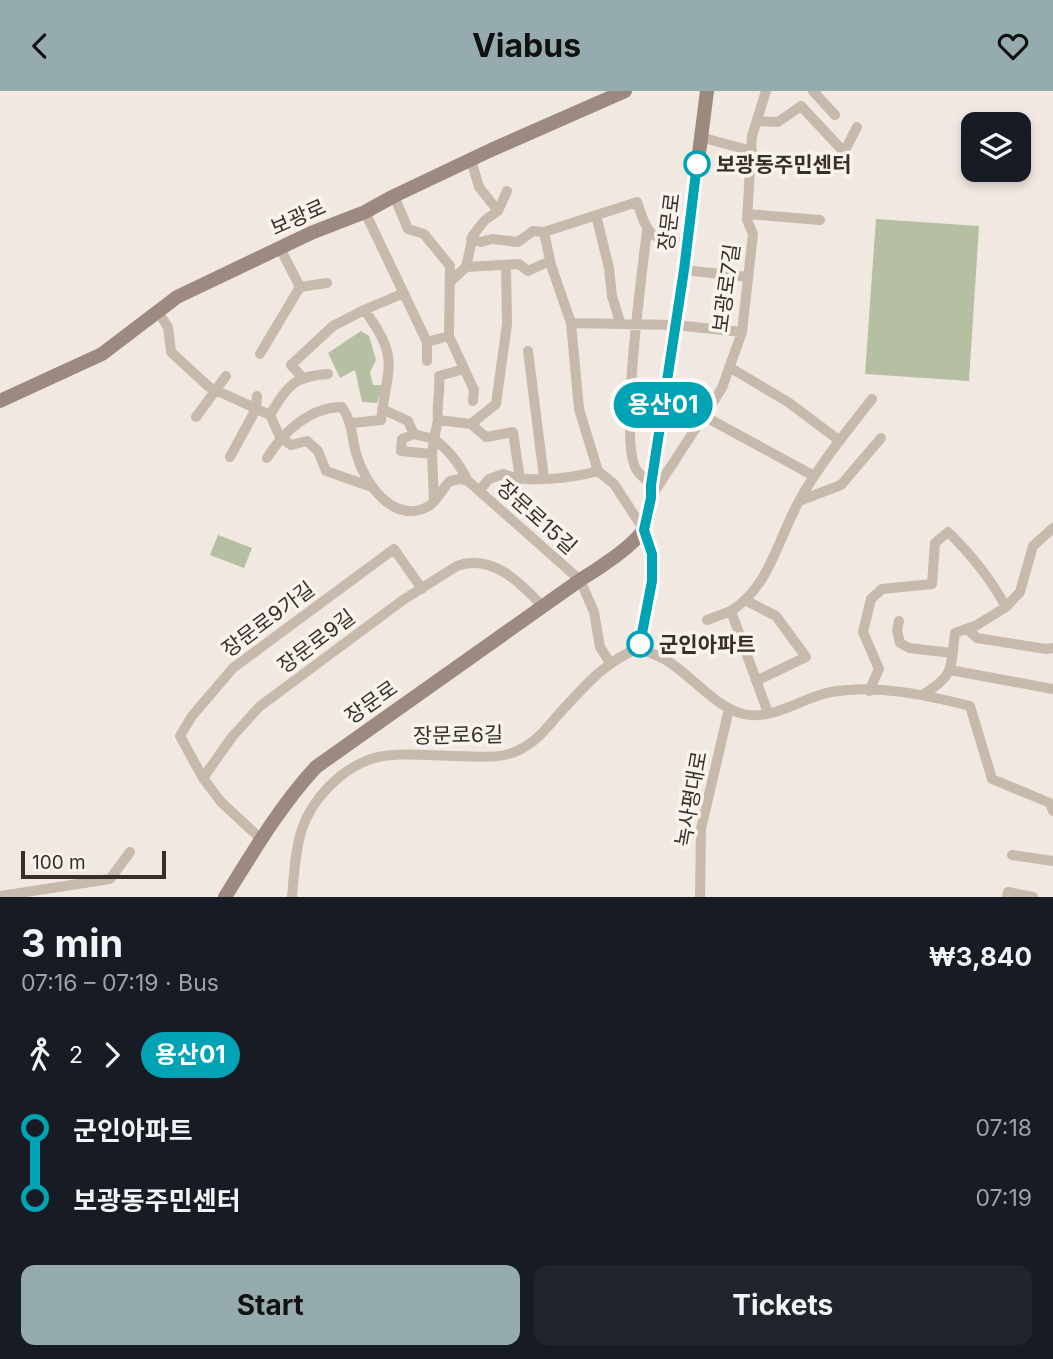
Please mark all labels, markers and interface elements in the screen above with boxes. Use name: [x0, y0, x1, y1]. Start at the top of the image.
text: Viabus: [472, 26, 581, 65]
icon: back: [21, 27, 59, 65]
icon: heart: [994, 27, 1032, 65]
map controls: [961, 112, 1031, 182]
button: layers: [961, 112, 1031, 182]
marker: 보광동주민센터: [684, 151, 710, 177]
place label: 보광동주민센터: [716, 152, 851, 177]
street label: 장문로: [653, 192, 685, 252]
street label: 보광로: [266, 194, 330, 240]
street label: 보광로7길: [707, 242, 745, 334]
line badge: 용산01: [614, 382, 712, 428]
text: 용산01: [628, 390, 698, 419]
street label: 장문로15길: [492, 475, 582, 559]
street label: 장문로9가길: [217, 576, 319, 662]
street label: 장문로9길: [272, 604, 360, 678]
marker: 군인아파트: [627, 631, 653, 657]
place label: 군인아파트: [659, 632, 756, 657]
street label: 장문로: [340, 675, 402, 729]
street label: 장문로6길: [413, 722, 503, 748]
street label: 녹사평대로: [670, 749, 712, 849]
scale bar: [21, 848, 166, 880]
text: 100 m: [32, 851, 86, 874]
text: 3 min: [21, 920, 123, 966]
text: ₩3,840: [929, 941, 1032, 972]
text: 07:16 – 07:19 · Bus: [21, 969, 219, 997]
icon: walk: [21, 1036, 59, 1074]
icon: forward: [93, 1036, 131, 1074]
text: 용산01: [155, 1040, 226, 1069]
text: 2: [69, 1041, 83, 1069]
text: 07:18: [975, 1114, 1032, 1142]
text: 군인아파트: [73, 1115, 193, 1146]
text: 07:19: [975, 1184, 1032, 1212]
text: 보광동주민센터: [73, 1185, 240, 1216]
button: Start: [21, 1265, 520, 1345]
button: Tickets: [534, 1265, 1032, 1345]

